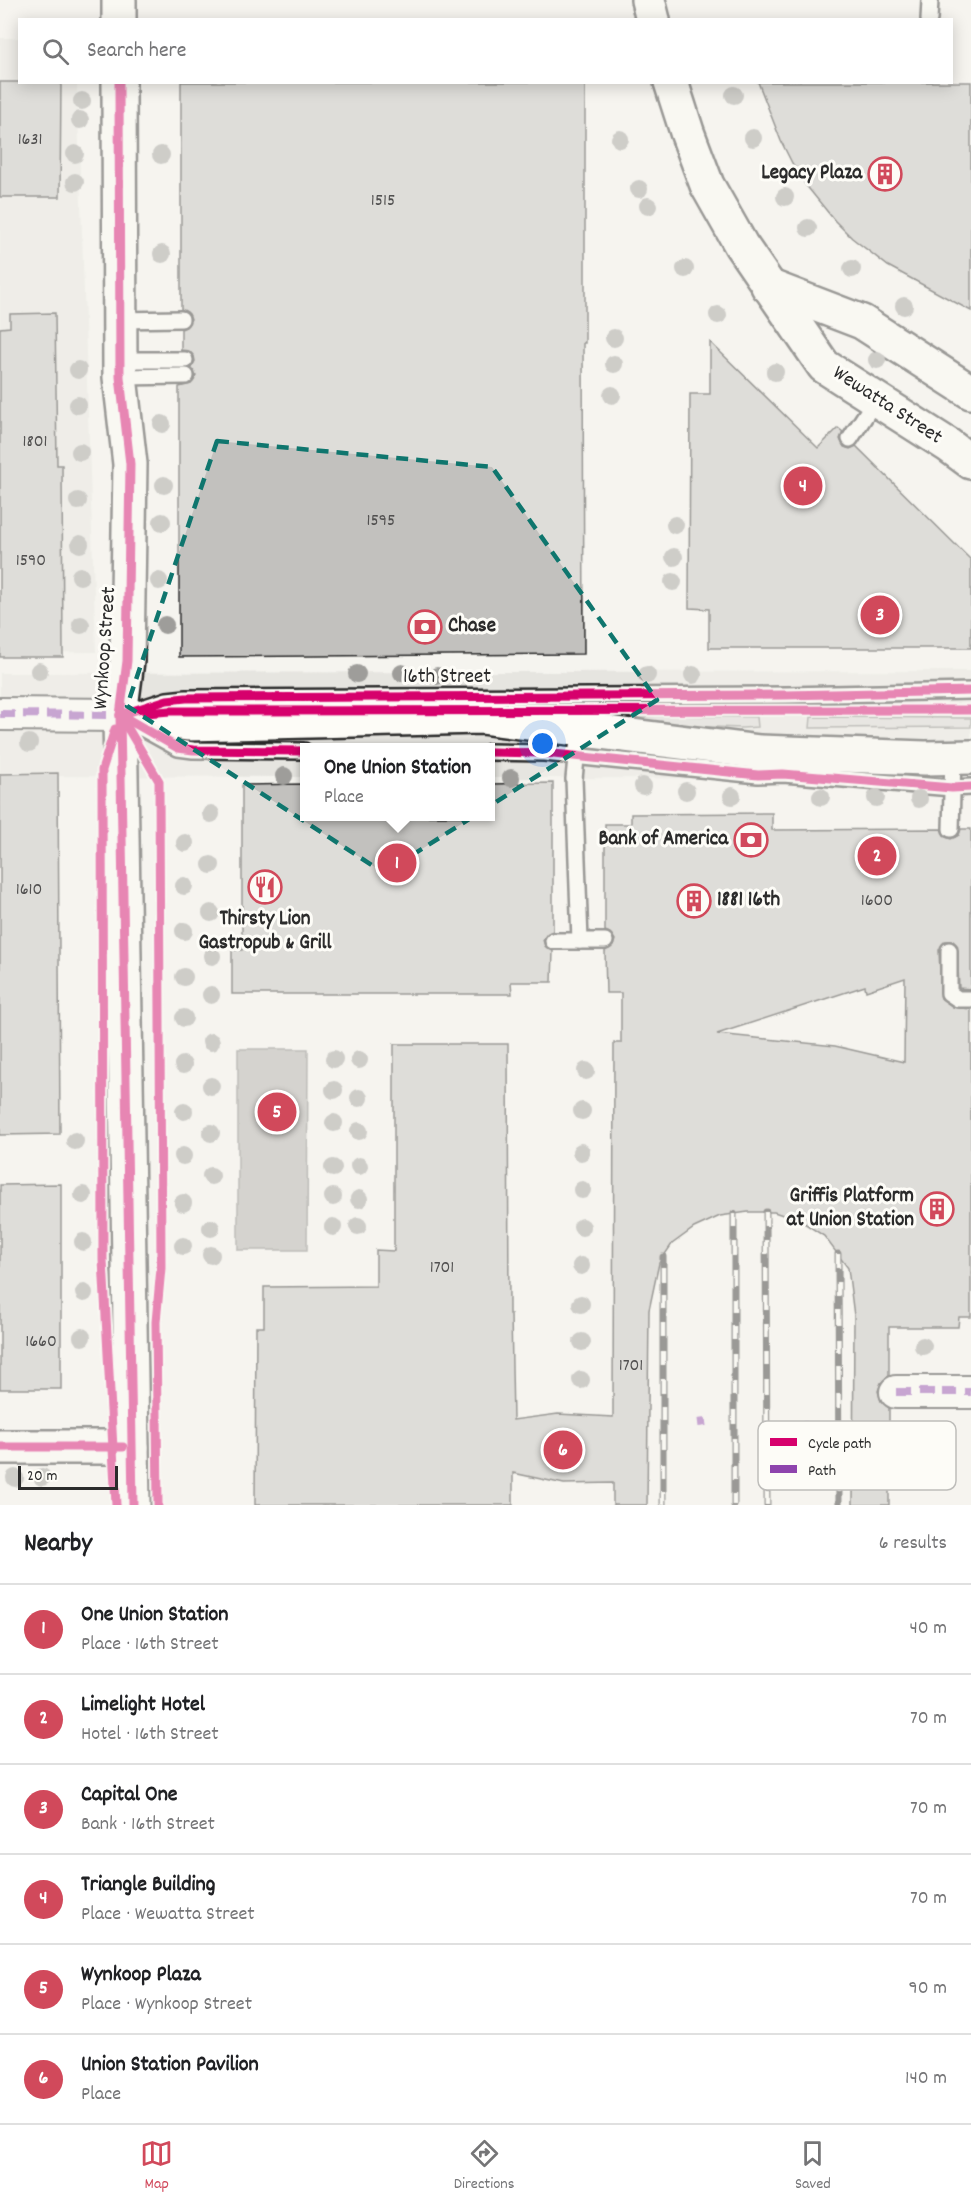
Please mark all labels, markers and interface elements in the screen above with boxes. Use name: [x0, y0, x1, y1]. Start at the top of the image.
search box: [18, 18, 953, 84]
icon: search: [39, 35, 72, 68]
text: Search here: [87, 36, 186, 67]
house number: 1631: [18, 128, 42, 153]
building icon: Legacy Plaza: [867, 156, 903, 192]
place label: Legacy Plaza: [761, 159, 863, 189]
house number: 1515: [371, 189, 395, 214]
street label: Wewatta Street: [826, 359, 948, 453]
house number: 1801: [23, 430, 47, 455]
pin: 4: [784, 464, 822, 508]
house number: 1595: [367, 509, 395, 534]
house number: 1590: [16, 549, 46, 574]
street label: Wynkoop Street: [87, 585, 125, 710]
pin: 3: [860, 592, 900, 638]
bank icon: Chase: [407, 609, 443, 645]
place label: Chase: [448, 612, 496, 642]
street label: 16th Street: [403, 663, 491, 693]
your location: [528, 729, 557, 758]
popup: [300, 743, 495, 821]
text: One Union Station: [324, 753, 471, 784]
text: Place: [324, 784, 364, 812]
bank icon: Bank of America: [733, 822, 769, 858]
place label: Bank of America: [598, 825, 729, 855]
pin: 2: [858, 834, 896, 878]
pin: 1: [378, 840, 416, 886]
restaurant icon: Thirsty Lion Gastropub & Grill: [247, 869, 283, 905]
house number: 1610: [16, 878, 42, 903]
building icon: 1881 16th: [676, 883, 712, 919]
place label: 1881 16th: [717, 886, 780, 916]
house number: 1600: [861, 889, 893, 914]
place label: Thirsty Lion Gastropub & Grill: [198, 905, 333, 959]
pin: 5: [258, 1090, 296, 1134]
place label: Griffis Platform at Union Station: [787, 1182, 914, 1236]
building icon: Griffis Platform at Union Station: [919, 1191, 955, 1227]
house number: 1701: [430, 1256, 454, 1281]
house number: 1660: [25, 1330, 57, 1355]
house number: 1701: [619, 1354, 643, 1379]
legend: [758, 1421, 956, 1490]
pin: 6: [544, 1428, 582, 1472]
text: Cycle path: [808, 1433, 871, 1456]
text: Path: [808, 1460, 836, 1483]
scale bar: [18, 1463, 118, 1490]
text: 20 m: [27, 1465, 57, 1488]
text: Nearby: [24, 1526, 92, 1563]
text: 6 results: [879, 1530, 947, 1558]
text: One Union Station: [81, 1600, 229, 1631]
text: 1: [41, 1615, 46, 1643]
text: 40 m: [909, 1615, 947, 1643]
text: Place · 16th Street: [81, 1631, 219, 1659]
text: Limelight Hotel: [81, 1690, 205, 1721]
text: 2: [39, 1705, 48, 1733]
text: 70 m: [910, 1705, 947, 1733]
text: Hotel · 16th Street: [81, 1721, 219, 1749]
text: Capital One: [81, 1780, 178, 1811]
text: 3: [39, 1795, 48, 1823]
text: 70 m: [910, 1795, 947, 1823]
text: Bank · 16th Street: [81, 1811, 215, 1839]
text: Triangle Building: [81, 1870, 215, 1901]
text: 4: [39, 1885, 48, 1913]
text: 70 m: [910, 1885, 947, 1913]
text: Place · Wewatta Street: [81, 1901, 255, 1929]
text: Wynkoop Plaza: [81, 1960, 201, 1991]
text: 5: [39, 1975, 48, 2003]
text: 90 m: [909, 1975, 947, 2003]
text: Place · Wynkoop Street: [81, 1991, 252, 2019]
text: Union Station Pavilion: [81, 2050, 259, 2081]
text: 6: [39, 2065, 48, 2093]
text: 140 m: [905, 2065, 947, 2093]
text: Place: [81, 2081, 121, 2109]
tab: Map: [140, 2137, 173, 2196]
tab: Directions: [454, 2137, 514, 2196]
tab: Saved: [795, 2137, 831, 2196]

